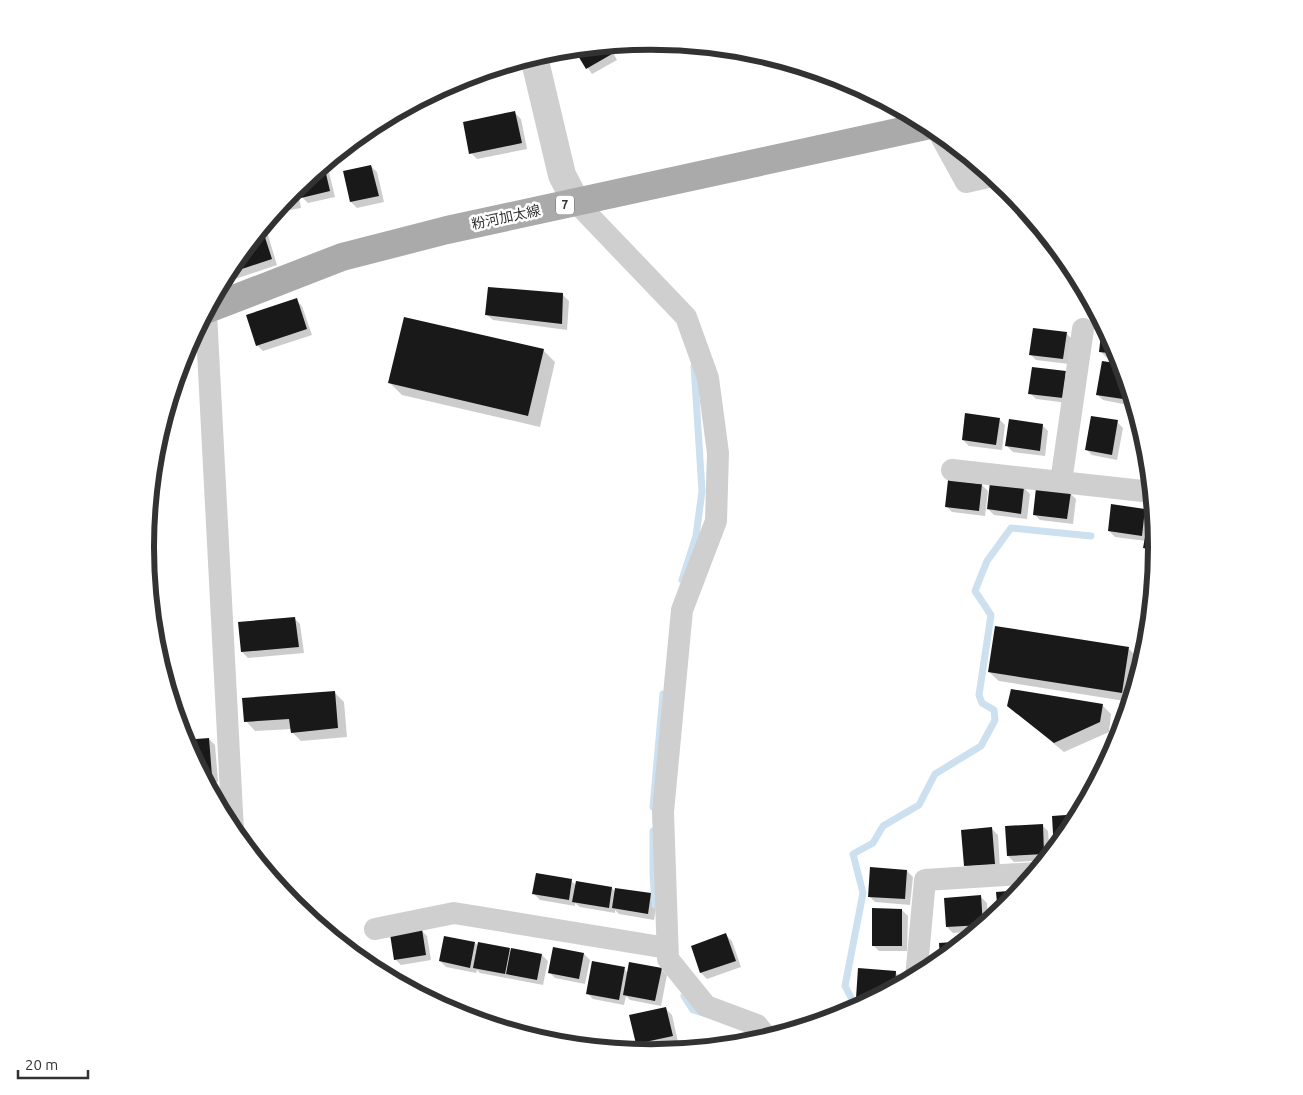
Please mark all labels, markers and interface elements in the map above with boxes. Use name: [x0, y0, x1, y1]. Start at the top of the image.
road number: 7: [556, 196, 574, 214]
street label: 粉河加太線: [470, 202, 542, 232]
scale bar: [18, 1048, 88, 1080]
text: 20 m: [25, 1056, 58, 1073]

